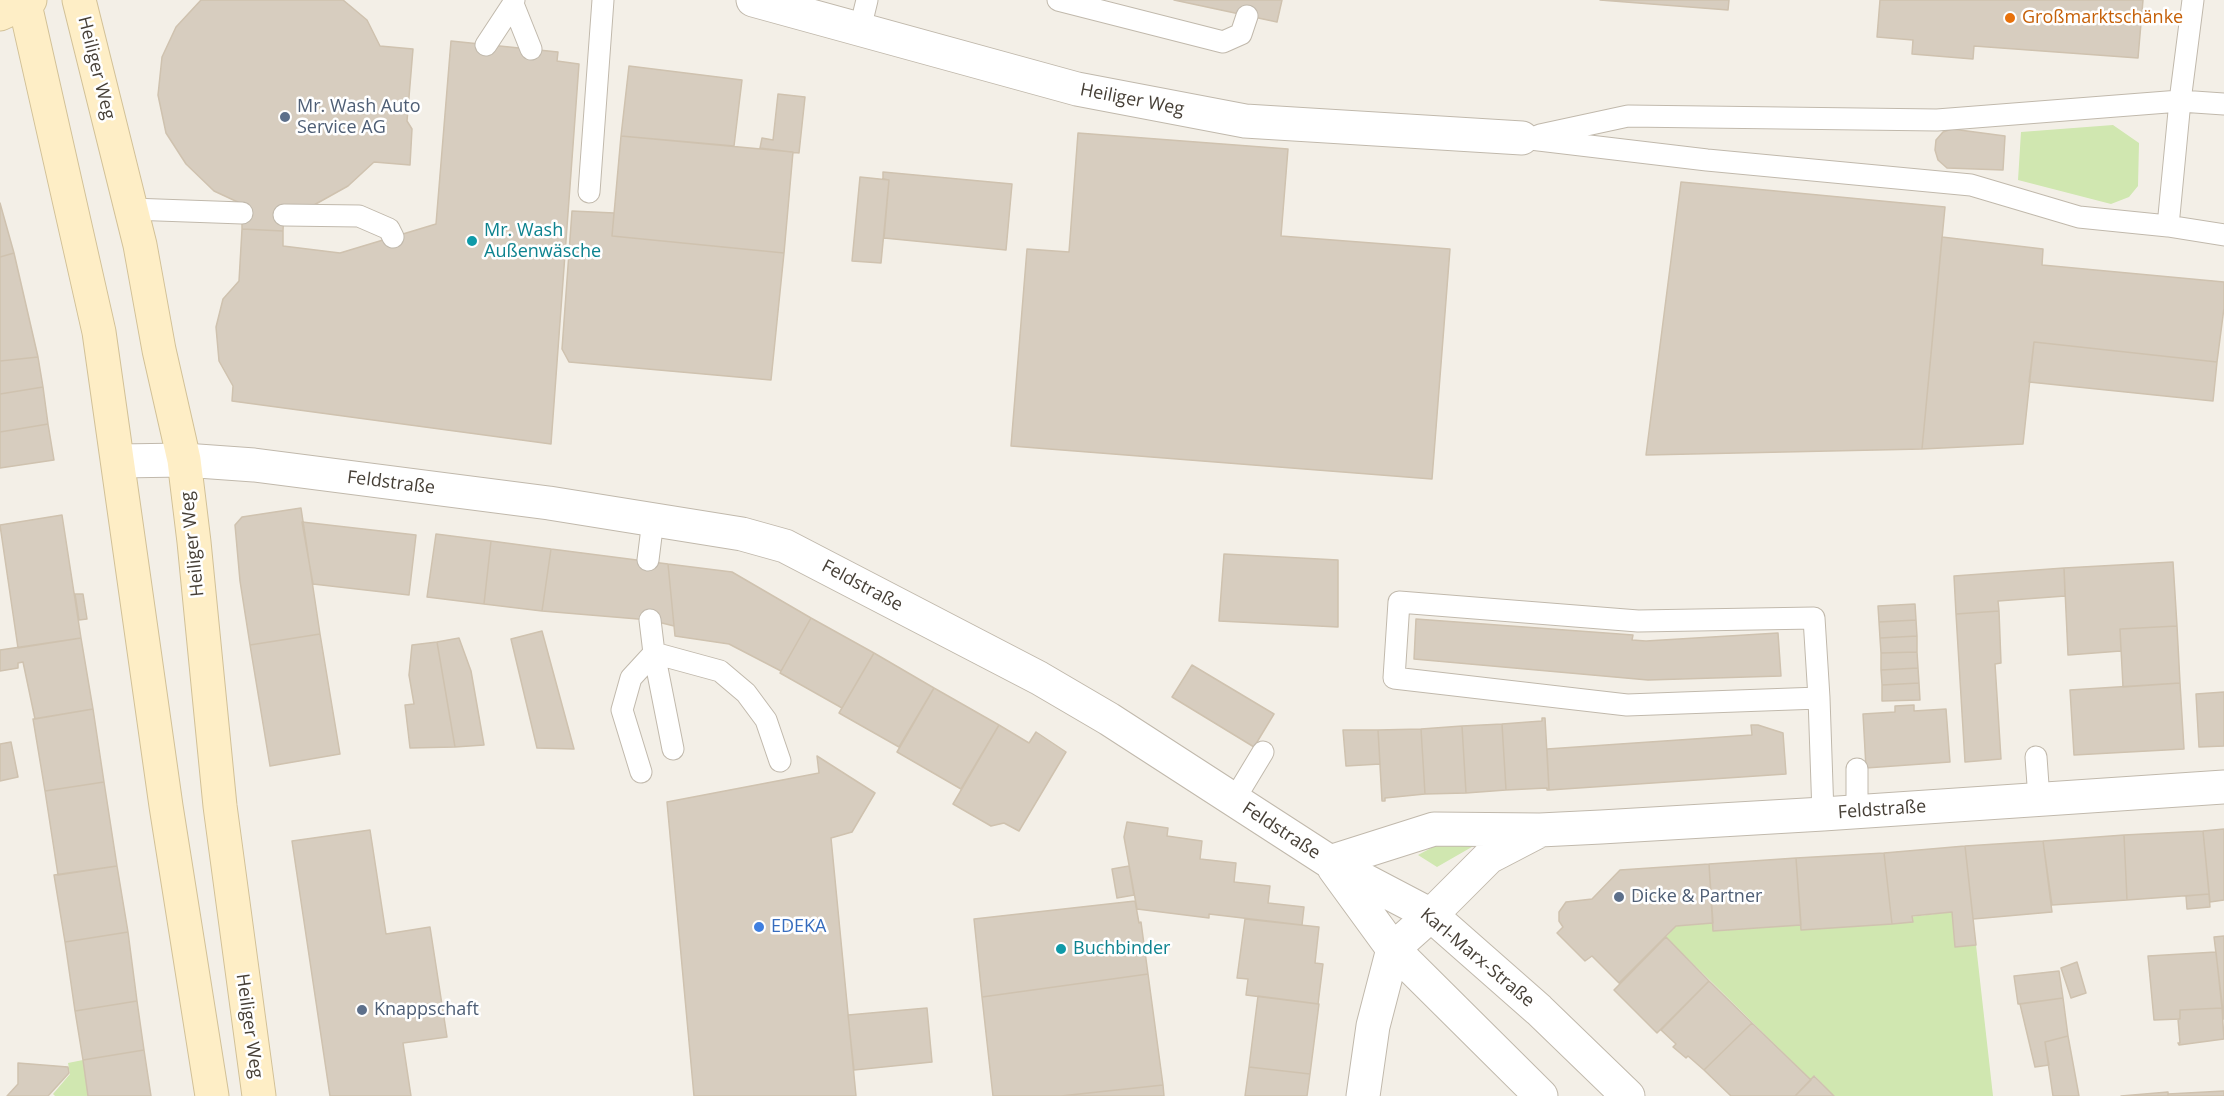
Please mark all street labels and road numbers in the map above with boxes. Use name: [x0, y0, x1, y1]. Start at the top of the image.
street label: Heiliger Weg: [73, 14, 119, 122]
street label: Heiliger Weg: [1078, 79, 1186, 121]
street label: Feldstraße: [346, 467, 436, 499]
street label: Heiliger Weg: [177, 490, 209, 598]
street label: Feldstraße: [818, 556, 906, 616]
street label: Feldstraße: [1837, 796, 1927, 824]
street label: Feldstraße: [1238, 798, 1324, 864]
street label: Karl-Marx-Straße: [1416, 904, 1538, 1012]
street label: Heiliger Weg: [231, 972, 267, 1080]

